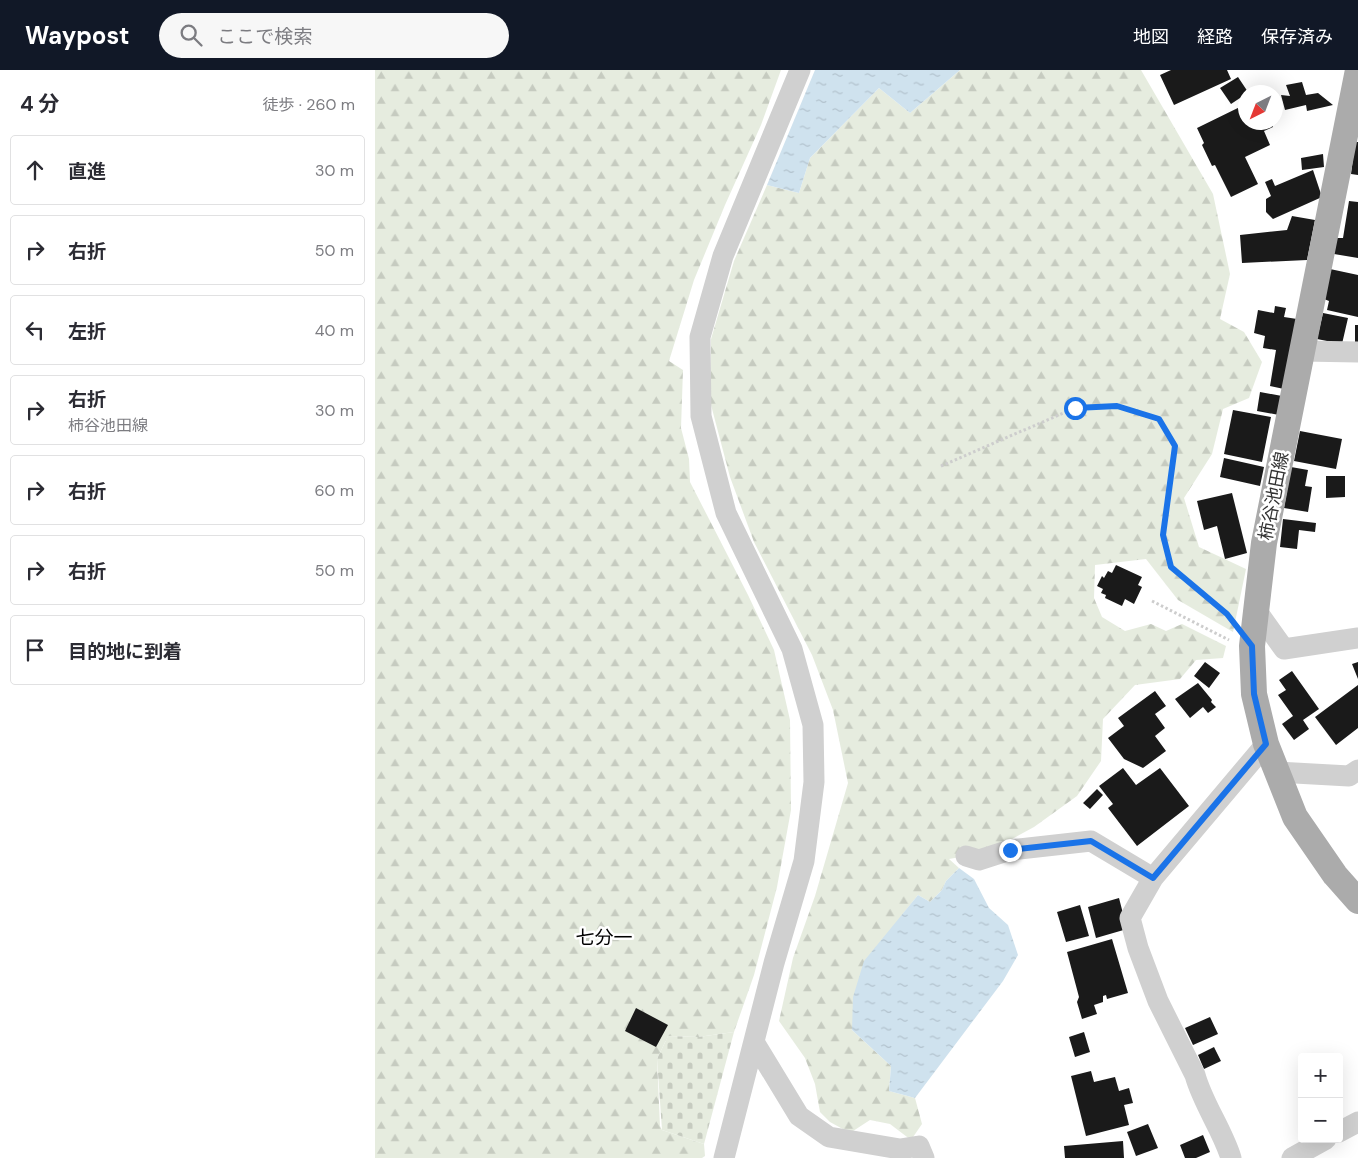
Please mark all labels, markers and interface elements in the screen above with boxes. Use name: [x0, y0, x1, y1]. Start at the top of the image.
search box: [159, 13, 509, 58]
text: Waypost: [25, 20, 129, 51]
icon: search: [177, 21, 205, 49]
text: ここで検索: [217, 24, 312, 49]
text: 地図: [1133, 25, 1169, 49]
text: 経路: [1197, 25, 1233, 49]
text: 保存済み: [1261, 25, 1333, 49]
north arrow: [1238, 85, 1283, 130]
text: 4 分: [20, 90, 60, 118]
text: 徒歩 · 260 m: [263, 94, 355, 115]
icon: ahead: [21, 156, 49, 184]
text: 直進: [68, 159, 106, 184]
text: 30 m: [315, 160, 354, 181]
icon: right: [21, 236, 49, 264]
text: 右折: [68, 239, 106, 264]
text: 50 m: [315, 240, 354, 261]
icon: left: [21, 316, 49, 344]
text: 左折: [68, 319, 106, 344]
text: 40 m: [315, 320, 354, 341]
text: 右折: [68, 387, 106, 412]
icon: right: [21, 396, 49, 424]
route start: [1064, 397, 1087, 420]
text: 30 m: [315, 400, 354, 421]
text: 柿谷池田線: [68, 415, 148, 436]
street label: 柿谷池田線: [1254, 450, 1294, 542]
icon: right: [21, 476, 49, 504]
text: 右折: [68, 479, 106, 504]
text: 60 m: [314, 480, 354, 501]
icon: right: [21, 556, 49, 584]
text: 右折: [68, 559, 106, 584]
text: 50 m: [315, 560, 354, 581]
icon: arrive: [21, 636, 49, 664]
text: 目的地に到着: [68, 639, 182, 664]
route end: [999, 839, 1022, 862]
district label: 七分一: [575, 925, 633, 950]
map controls: [1298, 1053, 1343, 1143]
button: +: [1298, 1053, 1343, 1098]
button: −: [1298, 1098, 1343, 1143]

